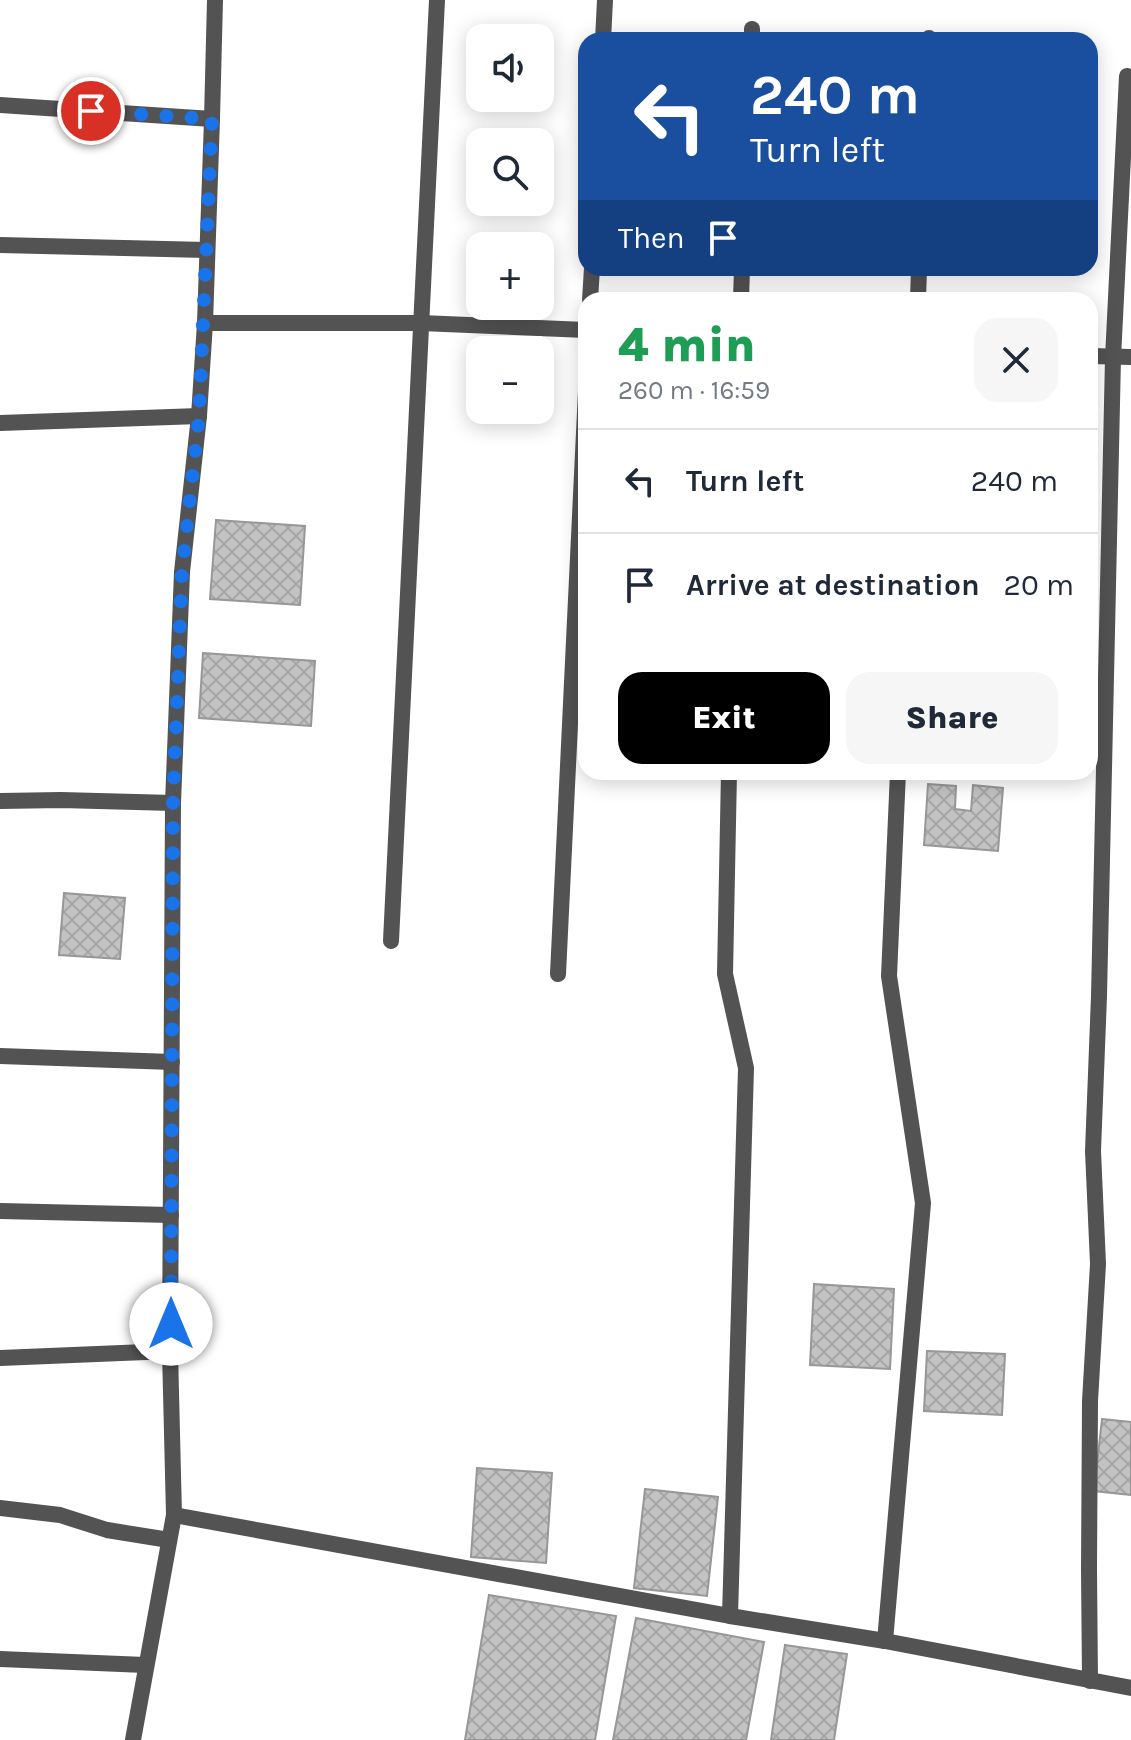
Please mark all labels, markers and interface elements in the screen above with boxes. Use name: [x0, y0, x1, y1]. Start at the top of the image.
map controls: [466, 24, 554, 424]
button: sound: [466, 24, 554, 112]
text: 240 m: [750, 62, 920, 127]
icon: left: [618, 64, 722, 168]
pin: [57, 77, 125, 145]
icon: arrive: [69, 89, 113, 133]
button: search: [466, 128, 554, 216]
text: Turn left: [750, 129, 885, 171]
icon: arrive: [701, 216, 745, 260]
text: Then: [618, 220, 685, 256]
button: +: [466, 232, 554, 320]
text: 4 min: [618, 317, 756, 373]
button: close: [974, 318, 1058, 402]
button: −: [466, 336, 554, 424]
text: 260 m · 16:59: [618, 375, 770, 406]
icon: left: [618, 459, 662, 503]
text: Turn left: [686, 463, 804, 499]
text: 240 m: [971, 463, 1058, 499]
icon: arrive: [618, 563, 662, 607]
text: Arrive at destination: [686, 567, 980, 603]
text: 20 m: [1004, 567, 1074, 603]
button: Exit: [618, 672, 830, 764]
button: Share: [846, 672, 1058, 764]
position arrow: [129, 1282, 213, 1366]

